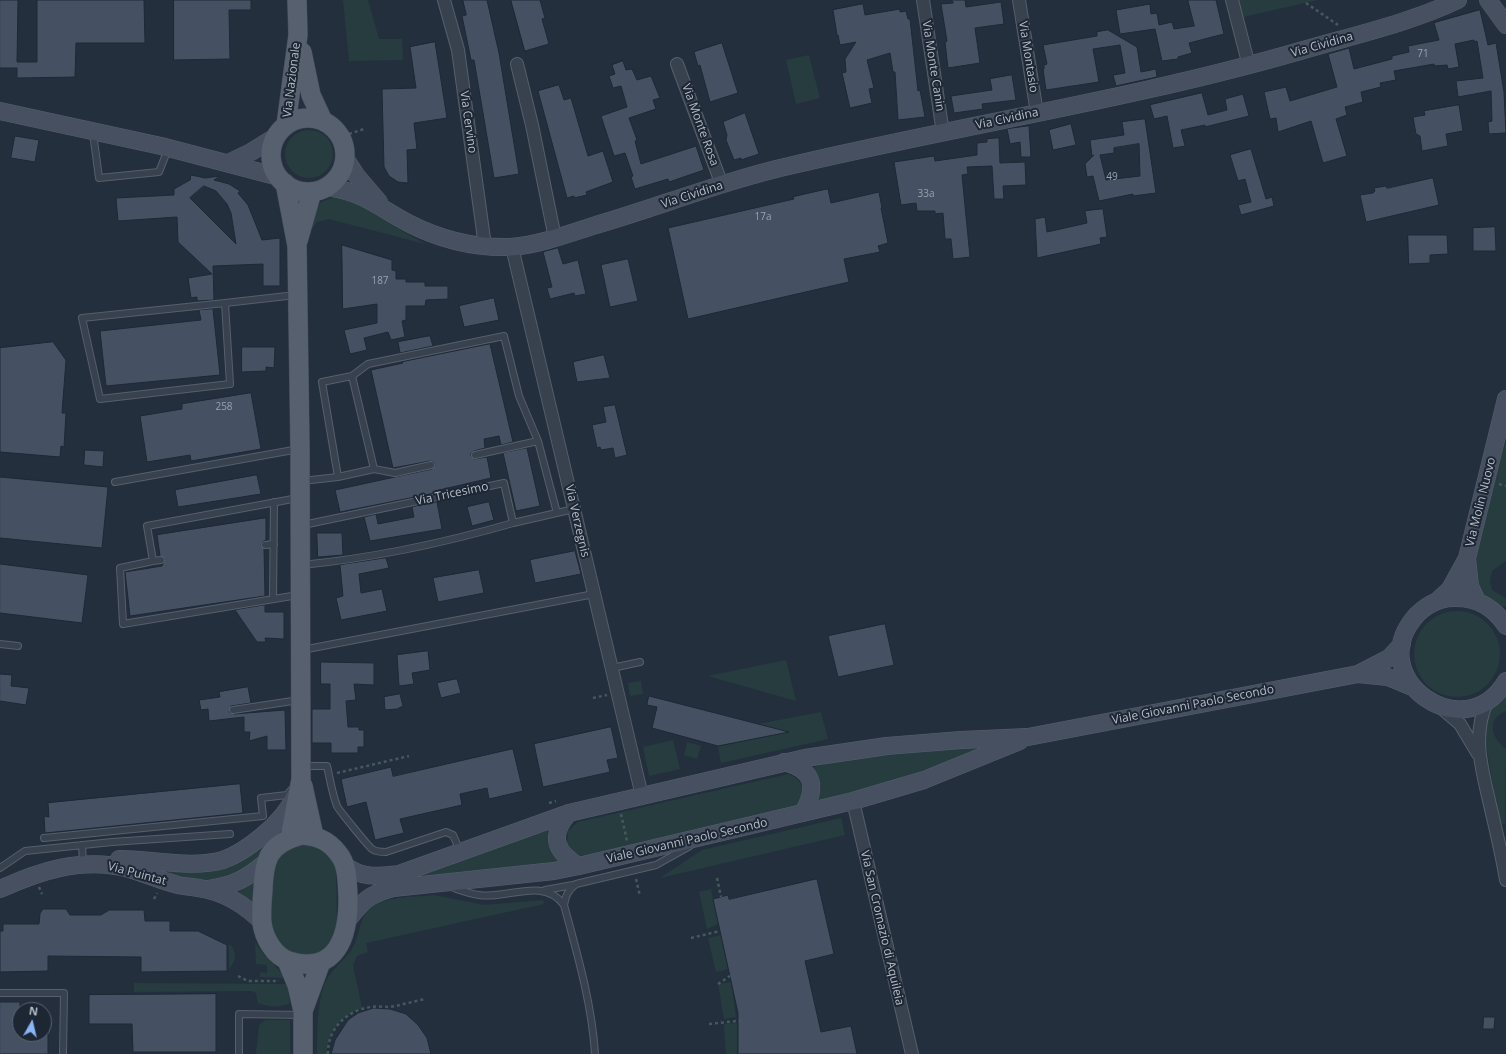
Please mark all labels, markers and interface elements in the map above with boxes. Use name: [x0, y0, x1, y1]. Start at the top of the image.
street label: Via Monte Canin: [919, 20, 947, 112]
street label: Via Montasio: [1015, 20, 1041, 94]
street label: Via Cividina: [1289, 29, 1355, 61]
street label: Via Nazionale: [280, 42, 304, 118]
house number: 71: [1417, 48, 1429, 60]
street label: Via Monte Rosa: [678, 82, 722, 168]
street label: Via Cervino: [457, 90, 479, 154]
street label: Via Cividina: [974, 105, 1040, 133]
house number: 49: [1106, 171, 1118, 183]
street label: Via Cividina: [659, 178, 725, 212]
house number: 33a: [918, 188, 934, 200]
house number: 17a: [755, 211, 771, 223]
house number: 187: [371, 275, 389, 287]
house number: 258: [215, 401, 233, 413]
street label: Via Molin Nuovo: [1463, 456, 1499, 548]
street label: Via Tricesimo: [414, 479, 490, 509]
street label: Via Verzegnis: [562, 483, 592, 559]
street label: Viale Giovanni Paolo Secondo: [1111, 682, 1275, 728]
street label: Viale Giovanni Paolo Secondo: [605, 815, 769, 867]
street label: Via San Cromazio di Aquileia: [857, 849, 907, 1007]
street label: Via Puintat: [106, 859, 168, 889]
north arrow: [12, 1002, 52, 1042]
text: N: [28, 1003, 39, 1019]

